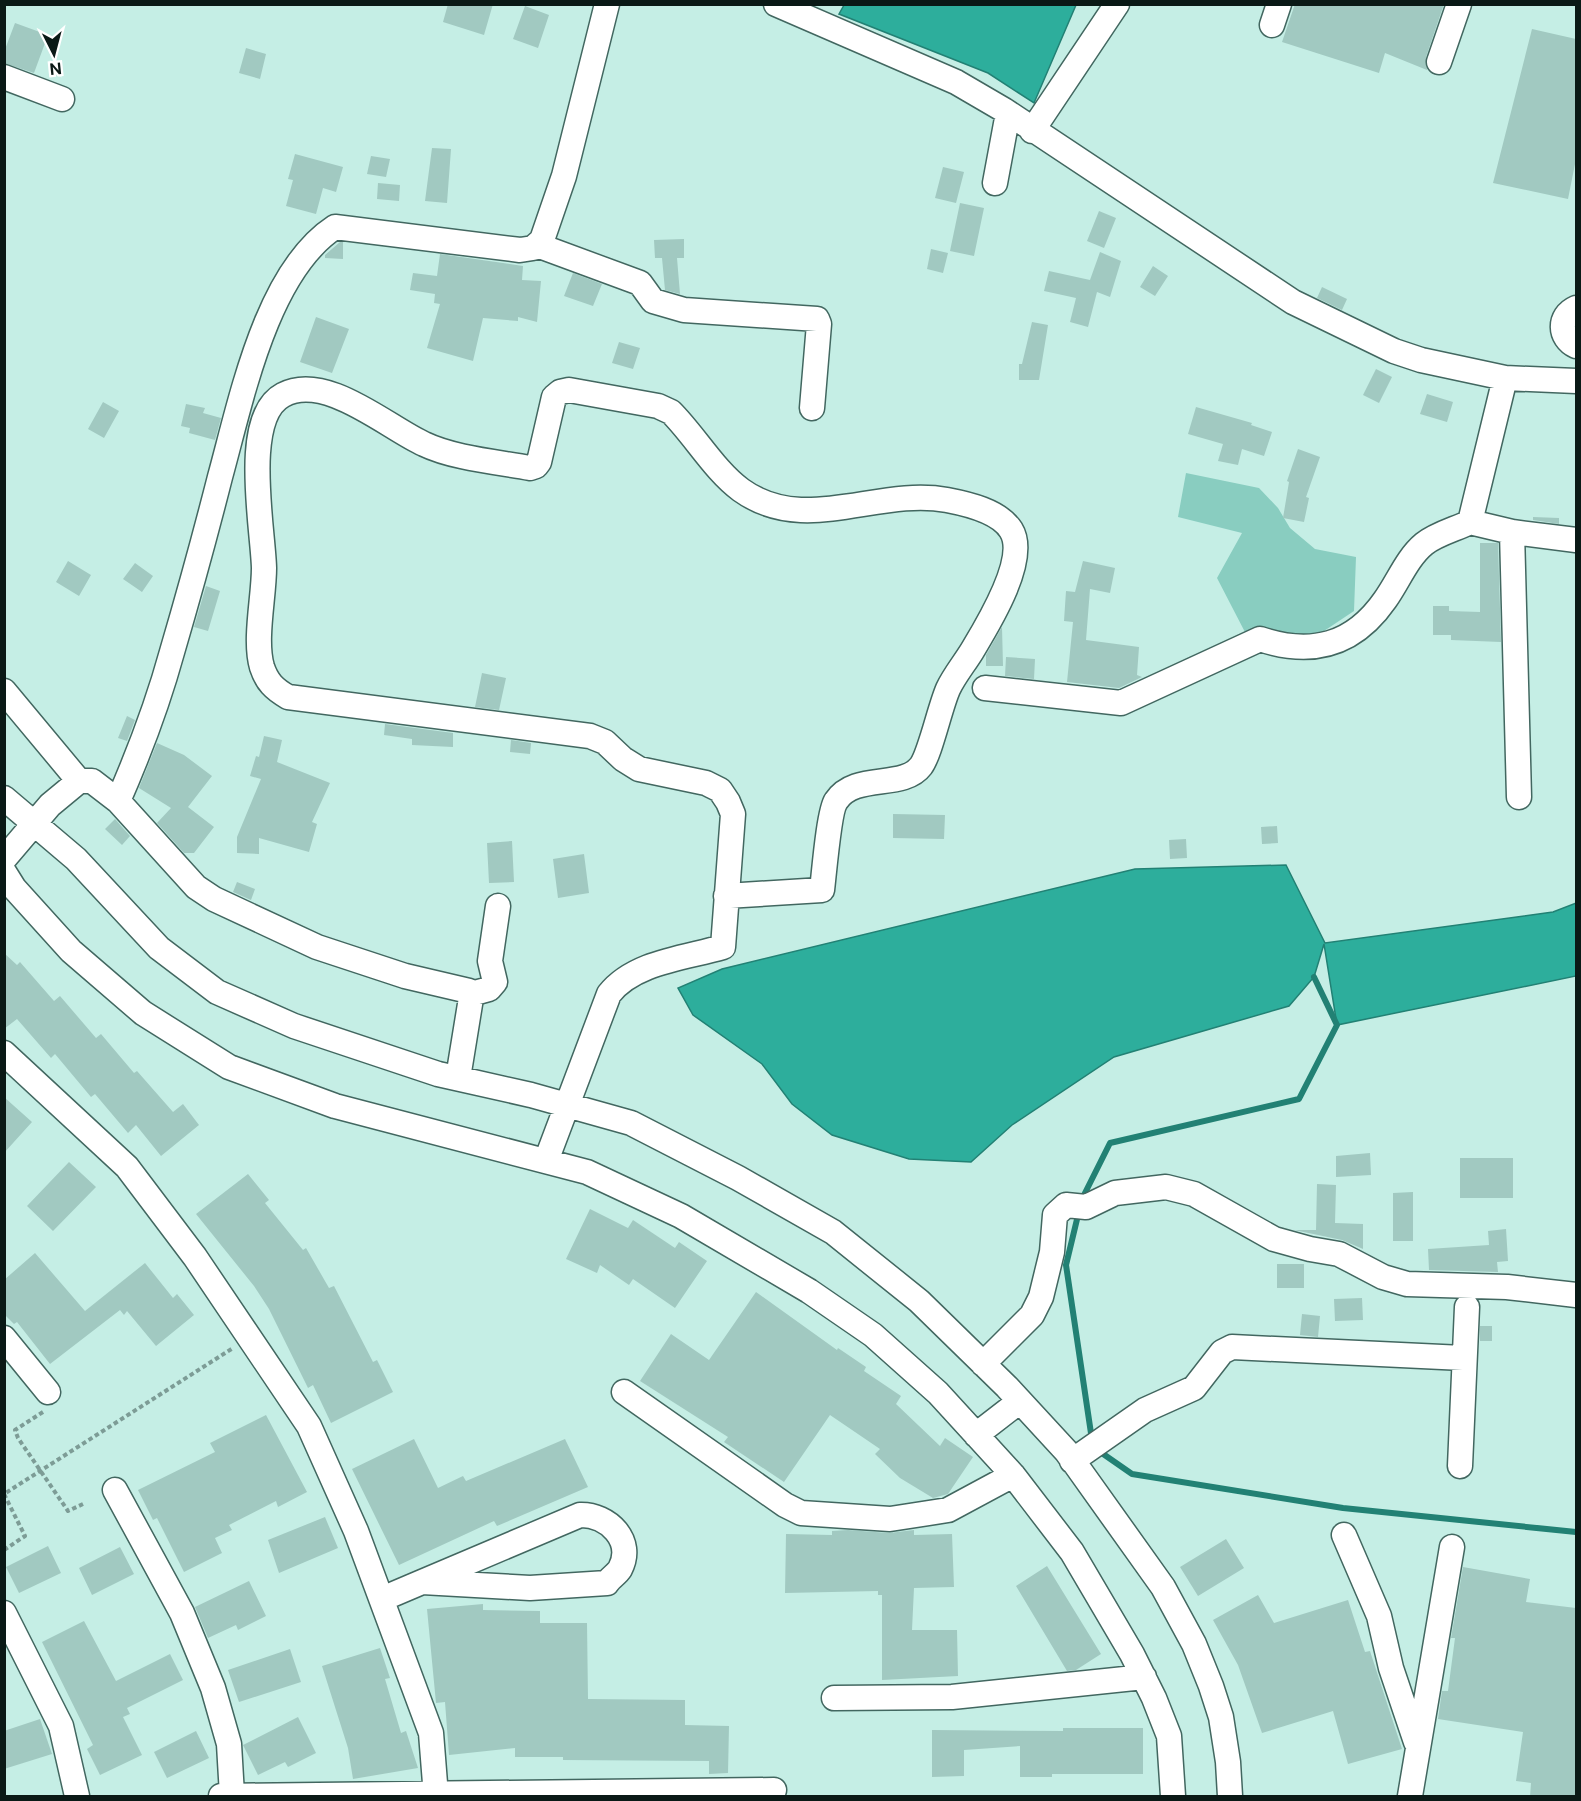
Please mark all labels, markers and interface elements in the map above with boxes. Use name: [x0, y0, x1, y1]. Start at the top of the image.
north arrow: [24, 24, 84, 84]
text: N: [48, 58, 63, 79]

